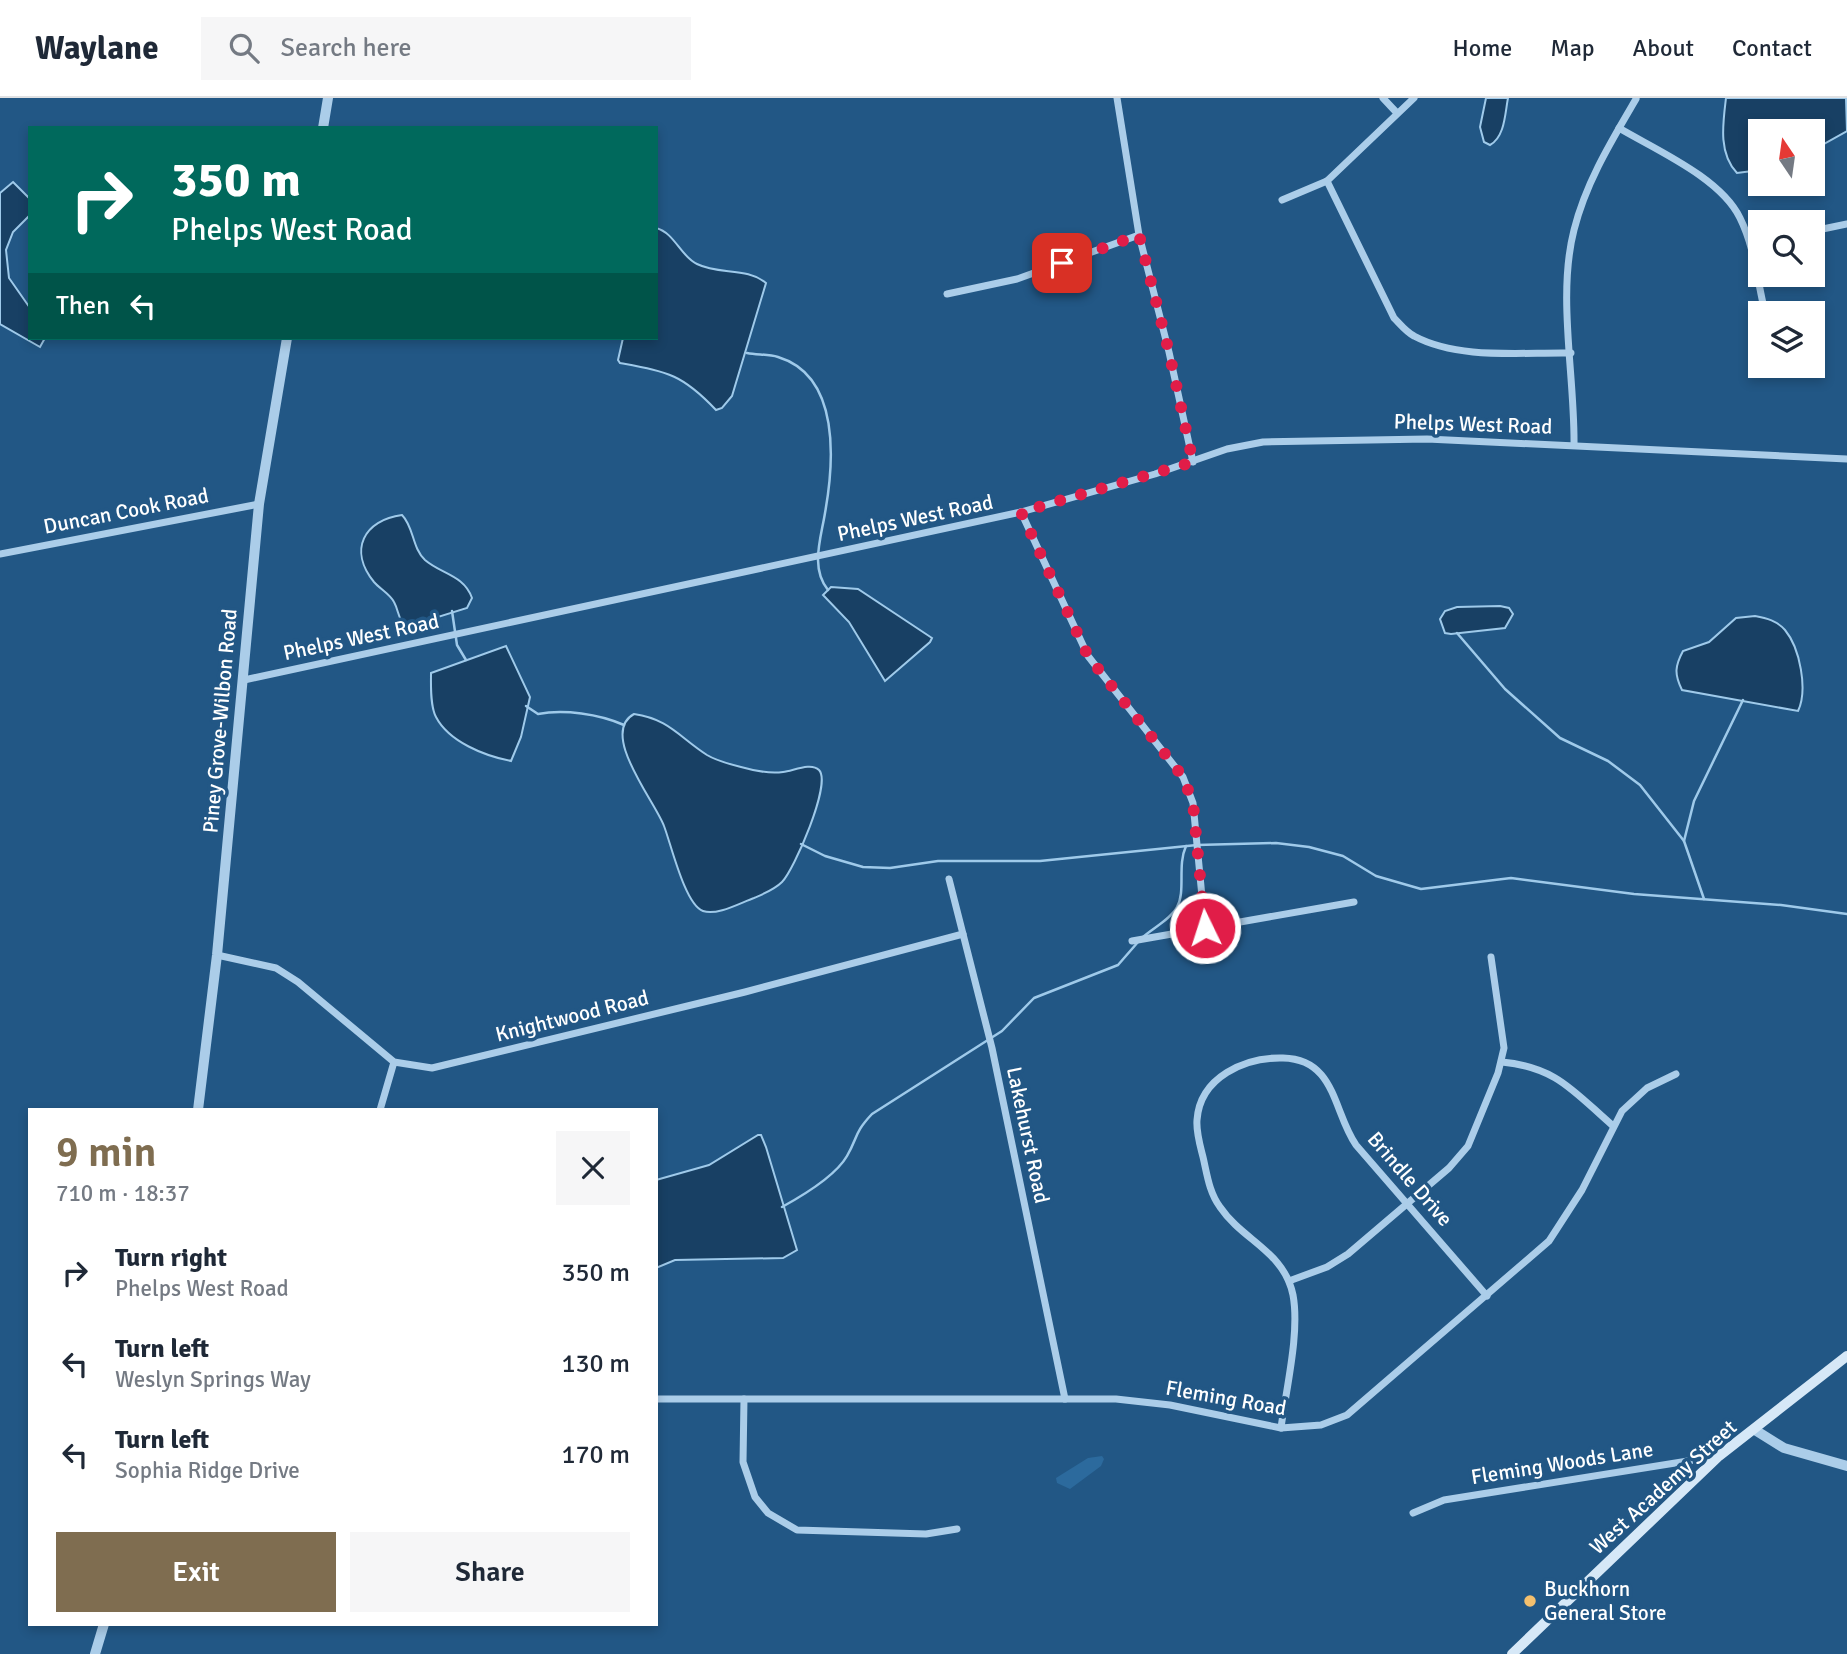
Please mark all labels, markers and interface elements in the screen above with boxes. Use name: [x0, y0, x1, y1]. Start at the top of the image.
search box: [201, 17, 691, 80]
text: Waylane: [35, 28, 159, 69]
icon: search: [225, 29, 263, 67]
text: Search here: [281, 32, 412, 64]
text: Home: [1452, 33, 1512, 63]
text: Map: [1550, 33, 1595, 63]
text: About: [1633, 33, 1694, 63]
text: Contact: [1732, 33, 1812, 63]
north arrow: [1748, 119, 1825, 196]
map controls: [1748, 119, 1825, 378]
text: 350 m: [171, 150, 301, 210]
icon: right: [56, 154, 147, 245]
text: Phelps West Road: [171, 210, 413, 249]
button: search: [1748, 210, 1825, 287]
pin: [1032, 233, 1092, 293]
icon: arrive: [1043, 244, 1081, 282]
icon: left: [124, 287, 162, 325]
text: Then: [56, 290, 110, 322]
button: layers: [1748, 301, 1825, 378]
street label: Phelps West Road: [1393, 408, 1553, 440]
street label: Duncan Cook Road: [41, 482, 211, 540]
street label: Phelps West Road: [835, 489, 995, 547]
street label: Piney Grove-Wilbon Road: [197, 608, 243, 834]
street label: Phelps West Road: [281, 608, 441, 666]
position arrow: [1168, 891, 1242, 965]
street label: Knightwood Road: [493, 984, 651, 1048]
street label: Lakehurst Road: [1001, 1064, 1055, 1206]
street label: Brindle Drive: [1362, 1126, 1458, 1232]
text: 9 min: [56, 1127, 157, 1178]
button: close: [556, 1131, 630, 1205]
text: 710 m · 18:37: [56, 1179, 190, 1208]
text: Turn right: [115, 1242, 227, 1274]
icon: right: [56, 1254, 94, 1292]
text: 350 m: [561, 1257, 630, 1289]
text: Phelps West Road: [115, 1274, 289, 1303]
text: Turn left: [115, 1333, 209, 1365]
icon: left: [56, 1345, 94, 1383]
text: 130 m: [561, 1348, 630, 1380]
text: Weslyn Springs Way: [115, 1365, 311, 1394]
street label: Fleming Road: [1164, 1375, 1288, 1421]
street label: West Academy Street: [1584, 1414, 1742, 1560]
text: Turn left: [115, 1424, 209, 1456]
icon: left: [56, 1436, 94, 1474]
street label: Fleming Woods Lane: [1469, 1436, 1655, 1490]
text: 170 m: [561, 1439, 630, 1471]
text: Sophia Ridge Drive: [115, 1456, 300, 1485]
button: Exit: [56, 1532, 336, 1612]
button: Share: [350, 1532, 630, 1612]
place label: Buckhorn General Store: [1544, 1576, 1667, 1626]
marker: Buckhorn General Store: [1522, 1593, 1538, 1609]

